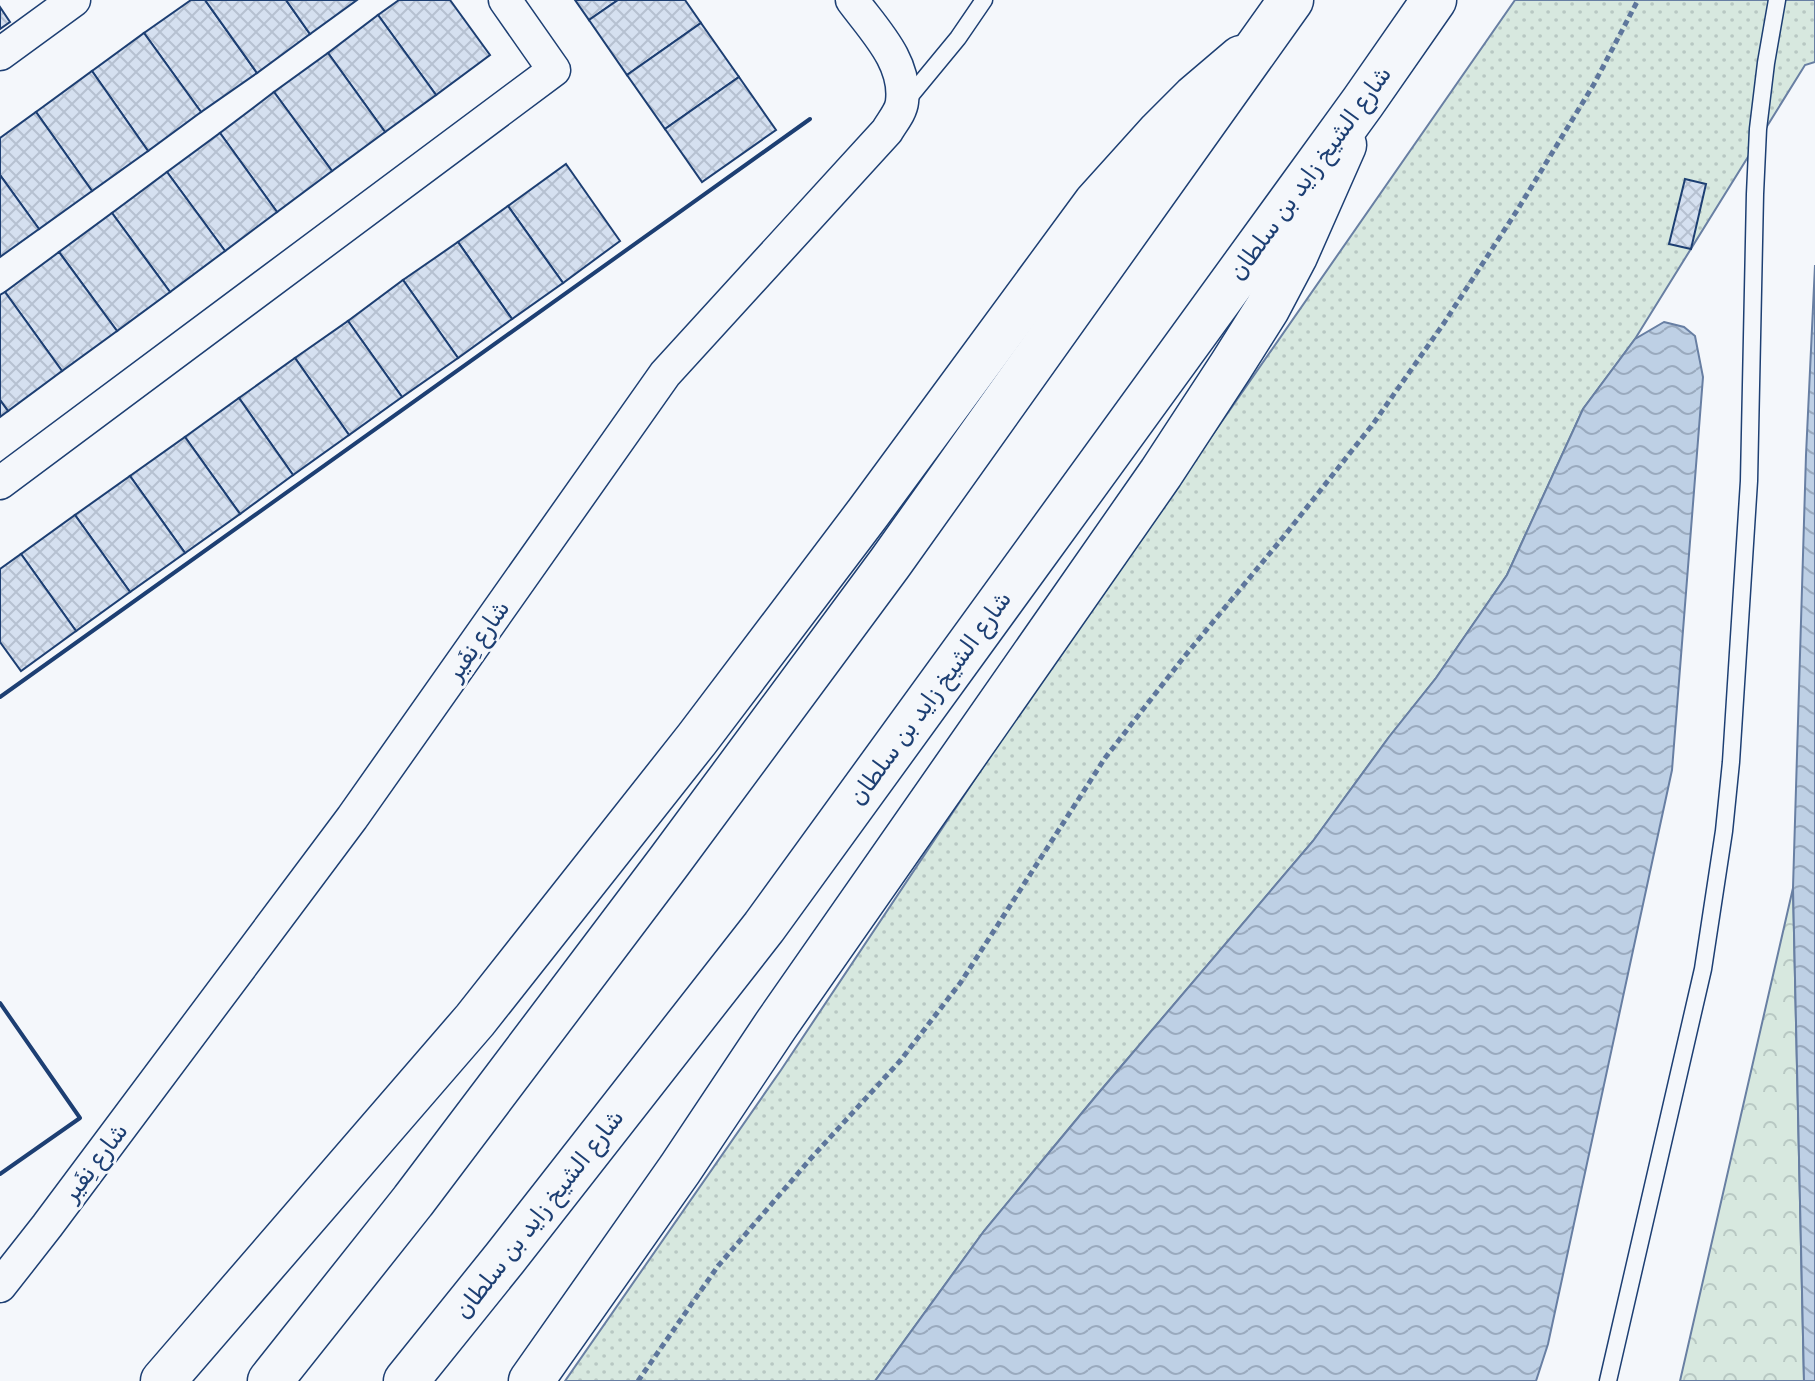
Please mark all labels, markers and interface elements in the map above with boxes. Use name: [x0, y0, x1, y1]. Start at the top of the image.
street label: شارع الشيخ زايد بن سلطان: [1223, 61, 1400, 287]
street label: شارع الشيخ زايد بن سلطان: [843, 586, 1020, 812]
street label: شارع نِفَير: [439, 595, 517, 688]
street label: شارع الشيخ زايد بن سلطان: [449, 1104, 632, 1326]
street label: شارع نِفَير: [55, 1117, 135, 1209]

